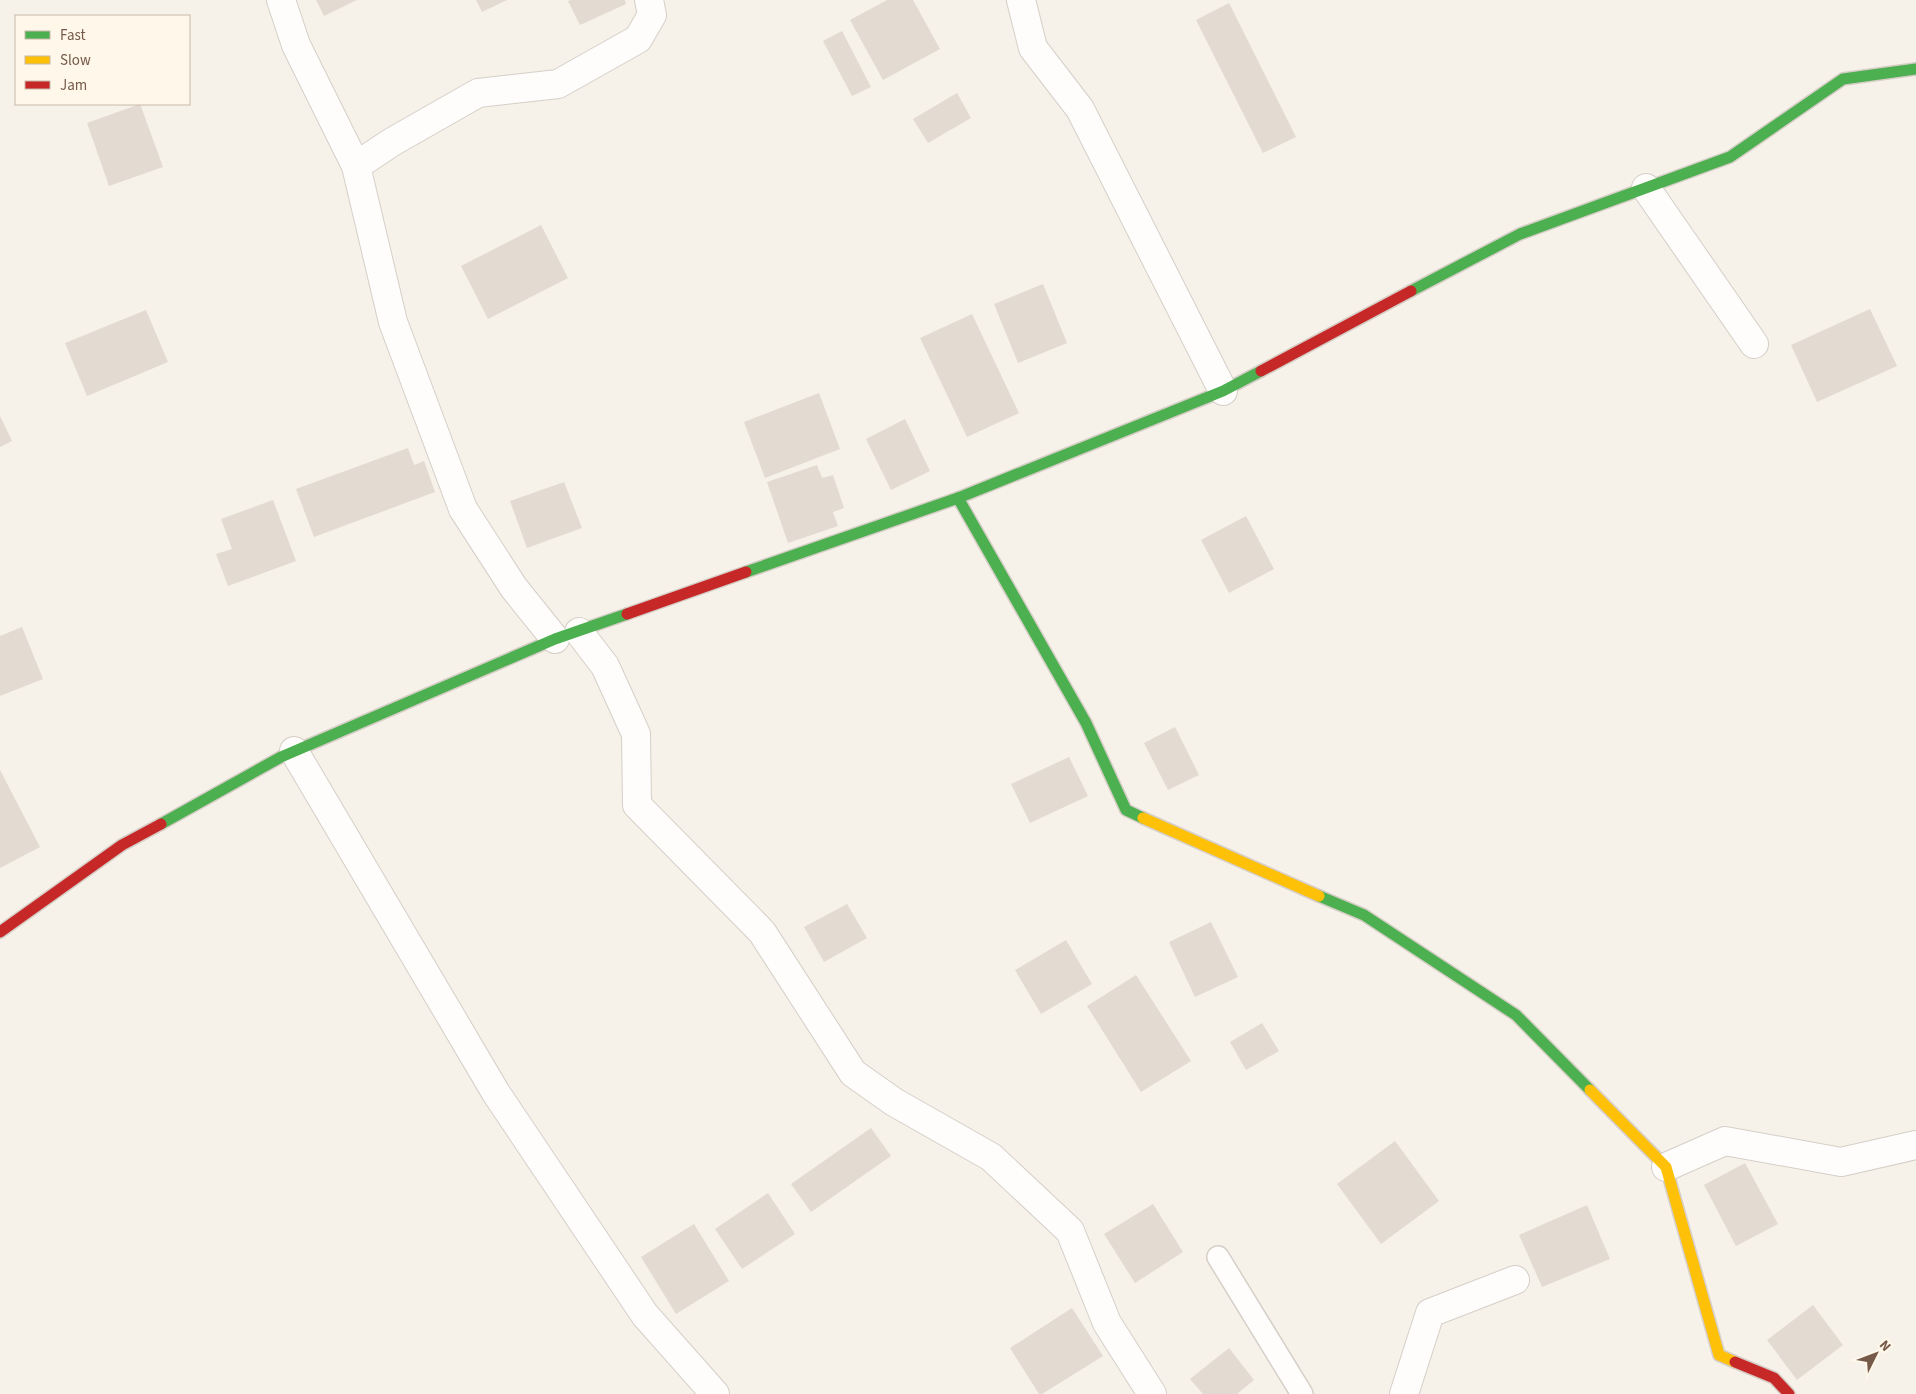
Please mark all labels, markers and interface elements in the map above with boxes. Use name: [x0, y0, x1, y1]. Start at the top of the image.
legend: [15, 15, 190, 105]
text: Fast: [60, 25, 86, 46]
text: Slow: [60, 50, 91, 71]
text: Jam: [60, 75, 87, 96]
north arrow: [1851, 1329, 1901, 1379]
text: N: [1874, 1336, 1895, 1356]

